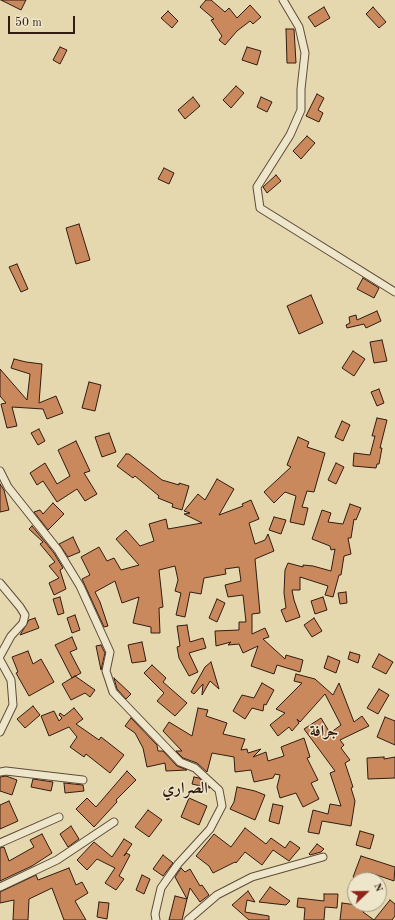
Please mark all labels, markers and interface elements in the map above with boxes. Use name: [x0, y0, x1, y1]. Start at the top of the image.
scale bar: [10, 8, 77, 34]
text: 50 m: [15, 17, 42, 29]
district label: جرافة: [310, 722, 338, 742]
district label: الصراري: [162, 779, 208, 799]
north arrow: [347, 872, 387, 912]
text: N: [371, 882, 384, 894]

